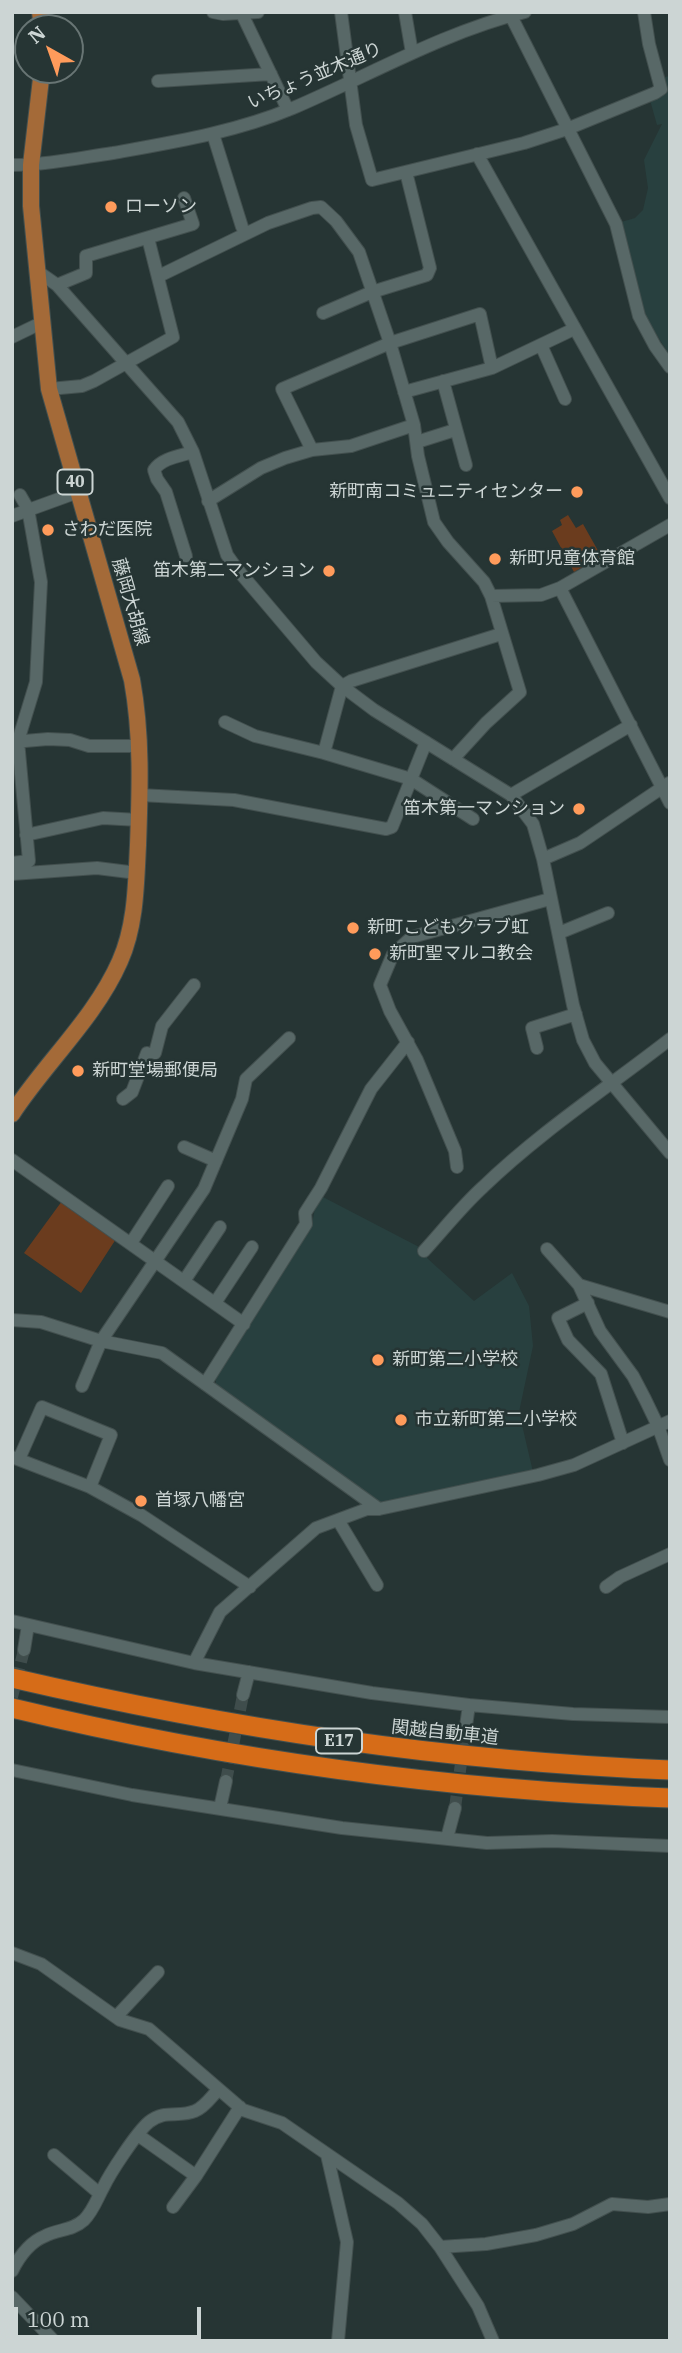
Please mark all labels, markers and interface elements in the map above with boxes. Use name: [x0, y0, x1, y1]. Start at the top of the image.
north arrow: [14, 14, 84, 84]
text: N: [23, 20, 50, 48]
street label: いちょう並木通り: [245, 38, 385, 114]
place label: ローソン: [125, 196, 197, 218]
marker: ローソン: [103, 199, 119, 215]
road number: 40: [57, 470, 92, 495]
place label: 新町南コミュニティセンター: [329, 481, 563, 503]
marker: 新町南コミュニティセンター: [569, 484, 585, 500]
place label: さわだ医院: [62, 519, 152, 541]
marker: さわだ医院: [40, 522, 56, 538]
place label: 新町児童体育館: [509, 548, 635, 570]
marker: 新町児童体育館: [487, 551, 503, 567]
street label: 藤岡大胡線: [107, 556, 153, 648]
place label: 笛木第二マンション: [153, 560, 315, 582]
marker: 笛木第二マンション: [321, 563, 337, 579]
place label: 笛木第一マンション: [403, 798, 565, 820]
marker: 笛木第一マンション: [571, 801, 587, 817]
place label: 新町こどもクラブ虹: [367, 917, 529, 939]
marker: 新町こどもクラブ虹: [345, 920, 361, 936]
place label: 新町聖マルコ教会: [389, 943, 533, 965]
marker: 新町聖マルコ教会: [367, 946, 383, 962]
place label: 新町堂場郵便局: [92, 1060, 218, 1082]
marker: 新町堂場郵便局: [70, 1063, 86, 1079]
place label: 新町第二小学校: [392, 1349, 518, 1371]
marker: 新町第二小学校: [370, 1352, 386, 1368]
place label: 市立新町第二小学校: [415, 1409, 577, 1431]
marker: 市立新町第二小学校: [393, 1412, 409, 1428]
place label: 首塚八幡宮: [155, 1490, 245, 1512]
marker: 首塚八幡宮: [133, 1493, 149, 1509]
street label: 関越自動車道: [390, 1717, 500, 1749]
road number: E17: [316, 1728, 362, 1754]
scale bar: [18, 2294, 205, 2338]
text: 100 m: [27, 2305, 90, 2333]

